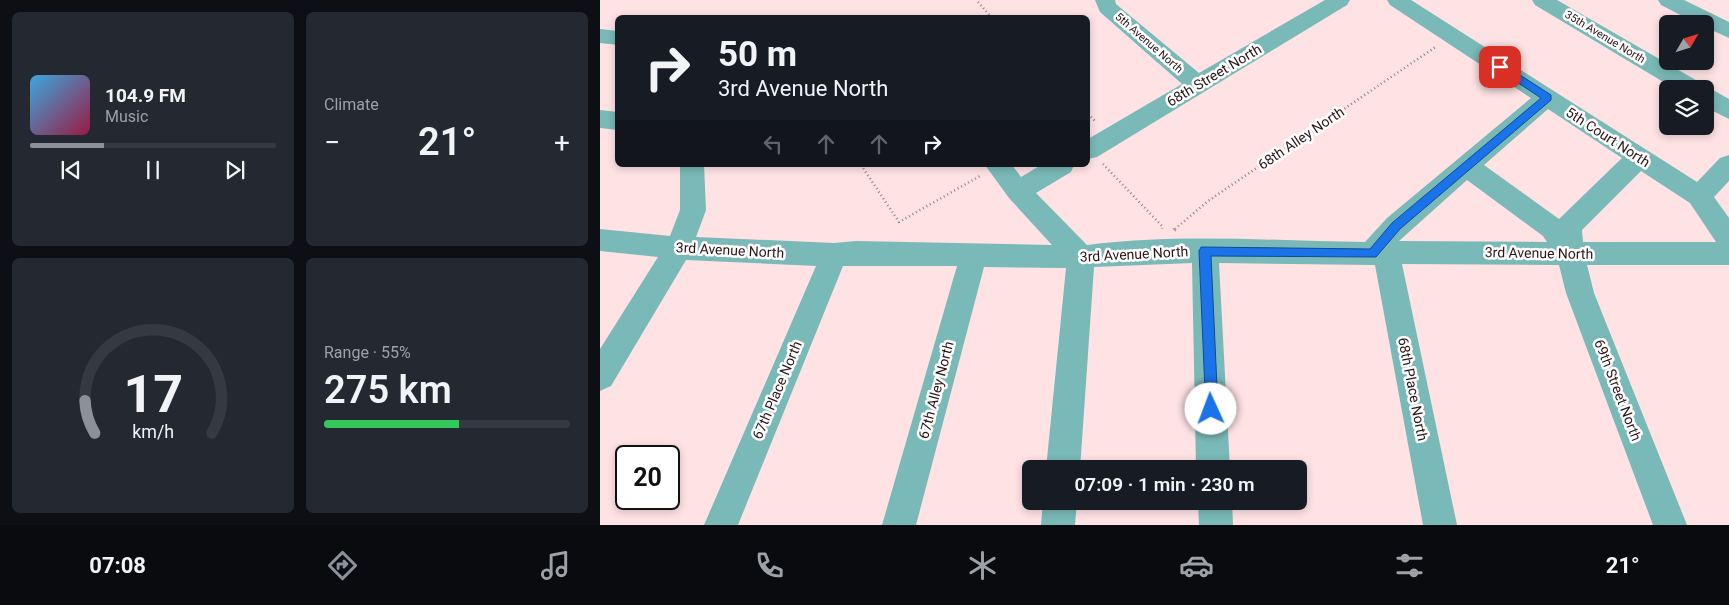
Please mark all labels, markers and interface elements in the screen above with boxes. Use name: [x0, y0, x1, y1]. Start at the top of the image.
street label: 35th Avenue North: [1563, 8, 1647, 66]
street label: 5th Avenue North: [1113, 10, 1185, 76]
north arrow: [1659, 15, 1714, 70]
map controls: [1659, 15, 1714, 135]
text: 50 m: [718, 34, 797, 75]
icon: right: [635, 35, 700, 100]
street label: 68th Street North: [1164, 41, 1264, 109]
pin: [1479, 46, 1521, 88]
icon: arrive: [1486, 53, 1514, 81]
text: 3rd Avenue North: [718, 76, 888, 101]
button: layers: [1659, 80, 1714, 135]
text: 104.9 FM: [105, 84, 186, 107]
text: Climate: [324, 95, 379, 114]
street label: 68th Alley North: [1255, 103, 1347, 173]
street label: 5th Court North: [1563, 104, 1653, 170]
text: Music: [105, 107, 148, 126]
text: 21°: [418, 120, 476, 164]
text: −: [324, 126, 340, 159]
text: +: [554, 126, 570, 159]
icon: left: [759, 130, 787, 158]
icon: ahead: [812, 130, 840, 158]
icon: ahead: [865, 130, 893, 158]
icon: right: [918, 130, 946, 158]
icon: previous: [57, 156, 85, 184]
icon: pause: [139, 156, 167, 184]
icon: next: [221, 156, 249, 184]
street label: 3rd Avenue North: [675, 239, 785, 261]
street label: 3rd Avenue North: [1079, 243, 1189, 265]
street label: 3rd Avenue North: [1485, 244, 1593, 262]
street label: 68th Place North: [1395, 336, 1431, 442]
street label: 69th Street North: [1591, 337, 1645, 443]
street label: 67th Place North: [749, 339, 805, 441]
street label: 67th Alley North: [915, 340, 957, 440]
text: Range · 55%: [324, 343, 411, 362]
text: 17: [123, 364, 183, 425]
text: 275 km: [324, 368, 452, 412]
position arrow: [1184, 382, 1236, 434]
text: km/h: [132, 421, 174, 442]
speed limit sign: 20: [615, 445, 680, 510]
text: 07:09 · 1 min · 230 m: [1074, 473, 1255, 496]
icon: directions: [325, 548, 360, 583]
icon: music: [538, 548, 573, 583]
icon: phone: [752, 548, 787, 583]
icon: climate: [965, 548, 1000, 583]
icon: car: [1179, 548, 1214, 583]
icon: filters: [1392, 548, 1427, 583]
text: 07:08: [89, 553, 146, 578]
text: 21°: [1606, 553, 1640, 578]

